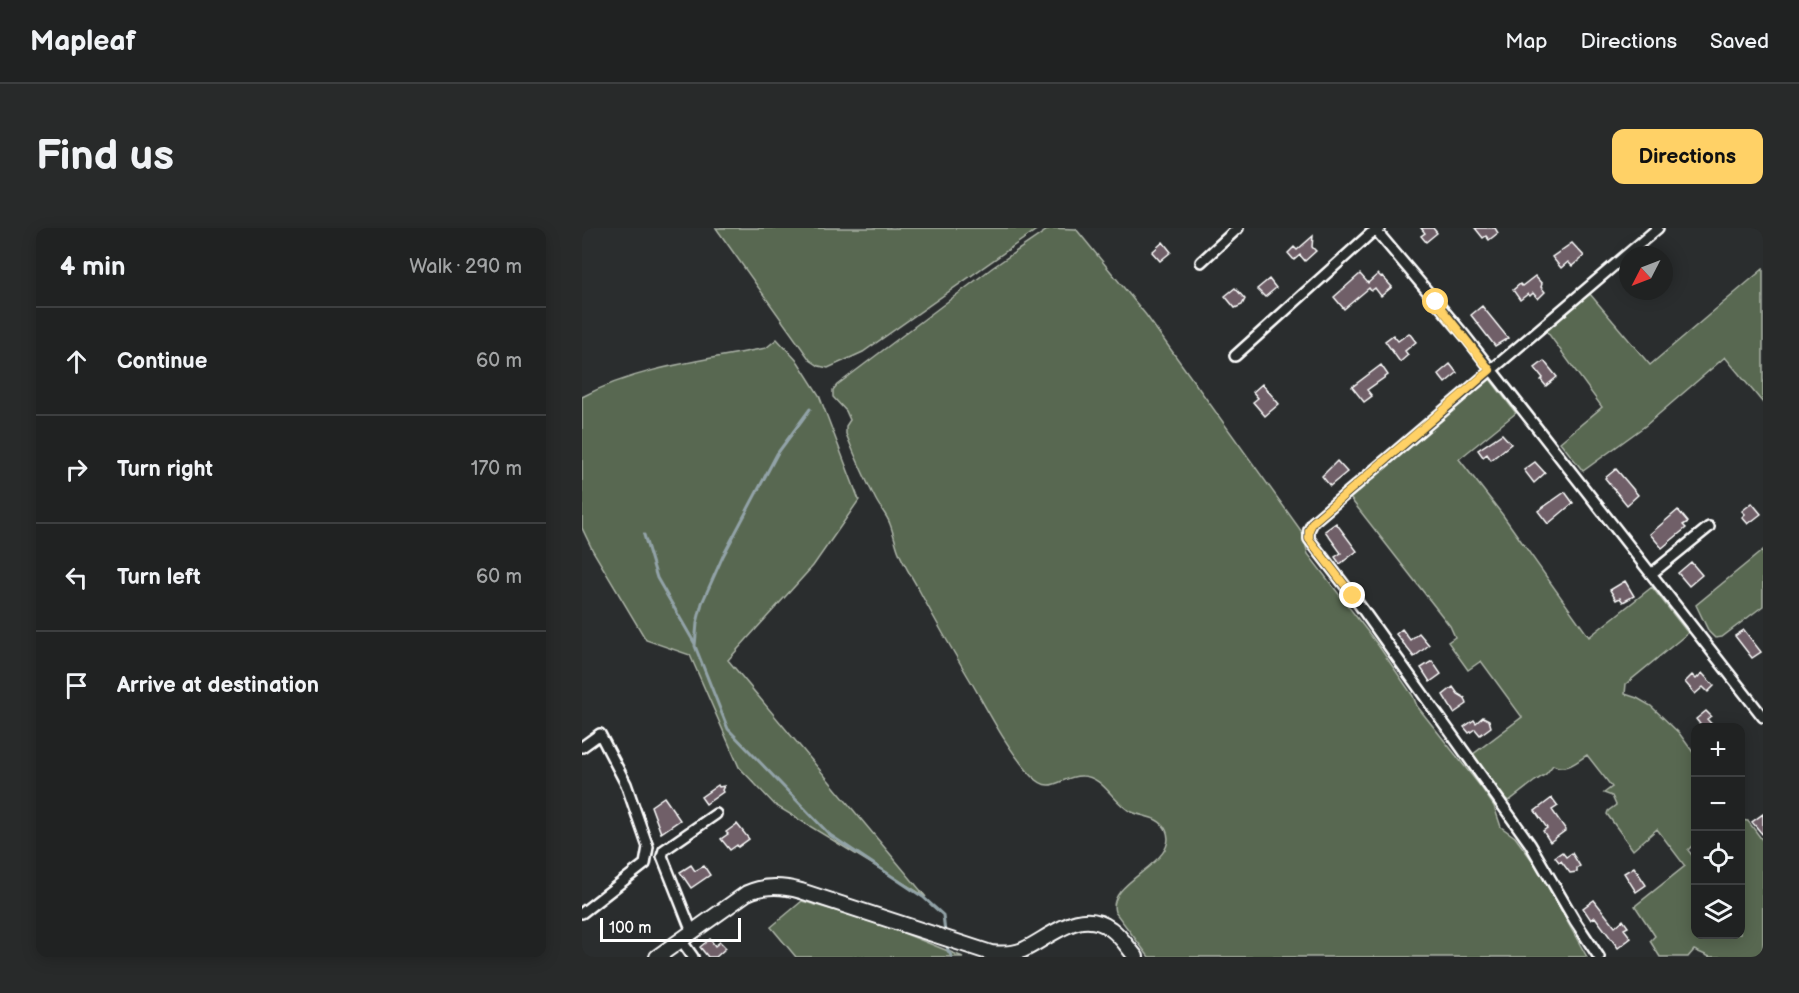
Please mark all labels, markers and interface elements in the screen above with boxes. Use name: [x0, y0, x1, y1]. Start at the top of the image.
text: Mapleaf: [30, 25, 136, 58]
text: Map: [1505, 29, 1548, 54]
text: Directions: [1581, 29, 1677, 54]
text: Saved: [1710, 29, 1769, 54]
button: Directions: [1612, 129, 1763, 184]
text: Find us: [36, 131, 174, 182]
north arrow: [1619, 246, 1673, 300]
text: 4 min: [60, 252, 125, 283]
text: Walk · 290 m: [409, 255, 522, 279]
route start: [1422, 288, 1448, 314]
icon: ahead: [60, 345, 93, 378]
text: Continue: [117, 348, 207, 375]
text: 60 m: [476, 349, 522, 373]
icon: right: [60, 453, 93, 486]
text: Turn right: [117, 456, 213, 483]
text: 170 m: [471, 457, 522, 481]
icon: left: [60, 561, 93, 594]
text: Turn left: [117, 564, 201, 591]
text: 60 m: [476, 565, 522, 589]
route end: [1339, 582, 1365, 608]
icon: arrive: [60, 669, 93, 702]
text: Arrive at destination: [117, 672, 319, 699]
map controls: [1691, 723, 1745, 939]
button: +: [1691, 723, 1745, 777]
button: −: [1691, 777, 1745, 831]
button: locate: [1691, 831, 1745, 885]
button: layers: [1691, 885, 1745, 939]
scale bar: [600, 915, 741, 942]
text: 100 m: [609, 919, 652, 938]

